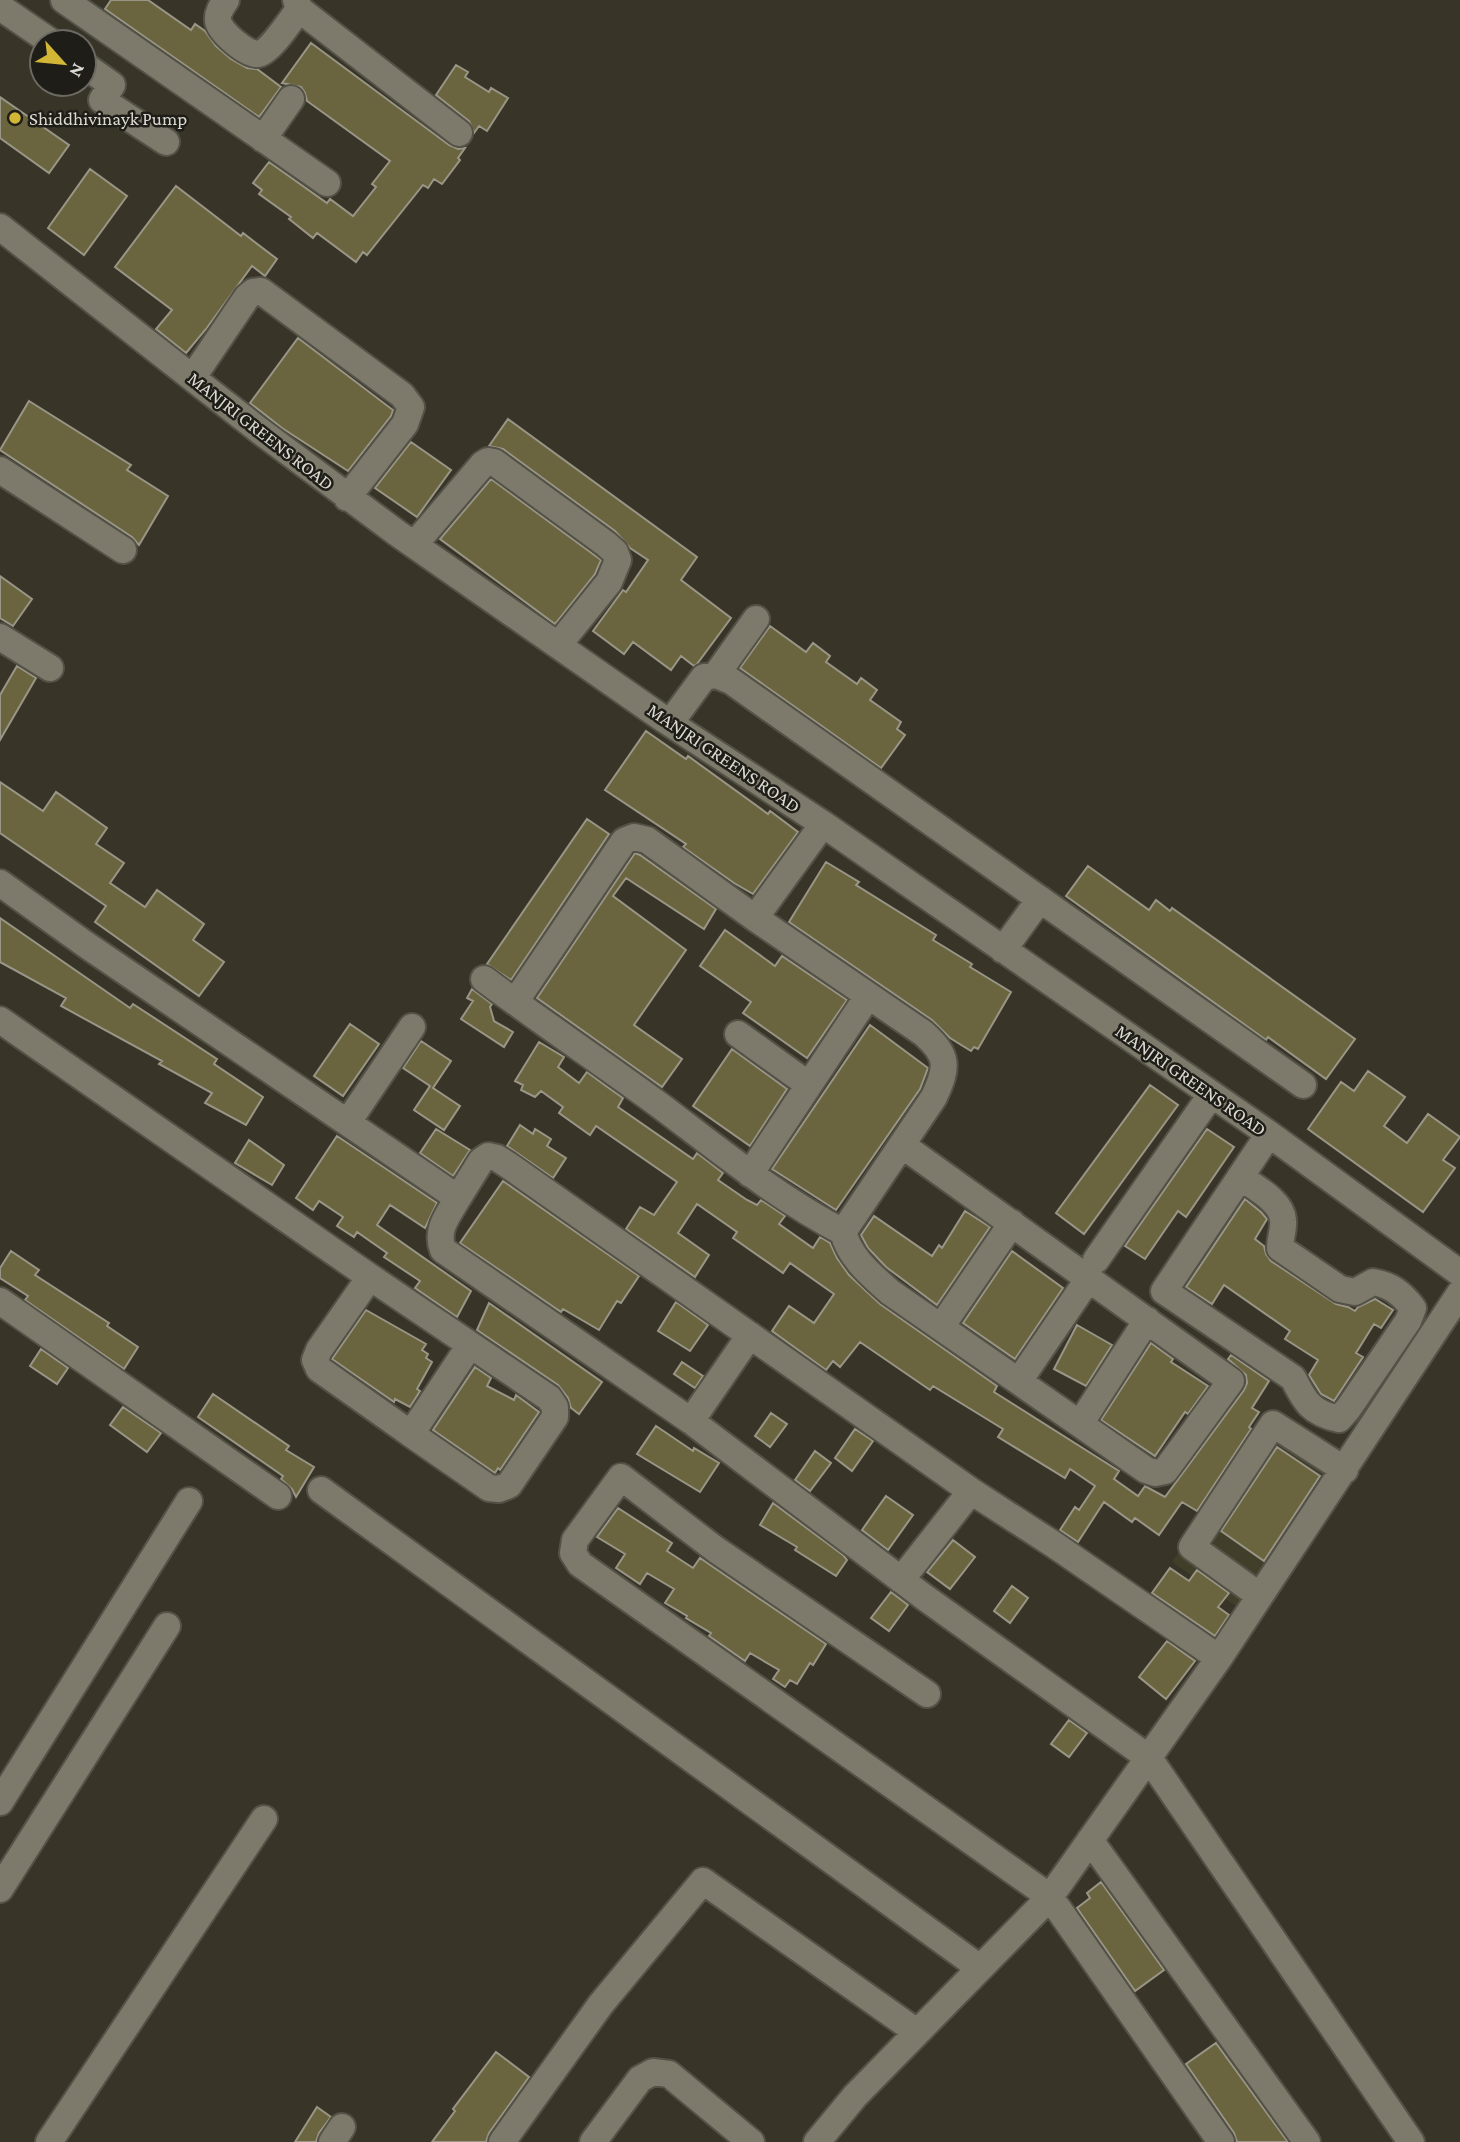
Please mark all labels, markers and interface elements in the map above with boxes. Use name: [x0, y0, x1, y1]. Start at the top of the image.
north arrow: [28, 28, 98, 98]
text: N: [65, 60, 90, 81]
place label: Shiddhivinayk Pump: [29, 108, 187, 129]
marker: Shiddhivinayk Pump: [7, 110, 23, 126]
street label: MANJRI GREENS ROAD: [184, 368, 338, 494]
street label: MANJRI GREENS ROAD: [644, 699, 804, 817]
street label: MANJRI GREENS ROAD: [1112, 1020, 1270, 1140]

